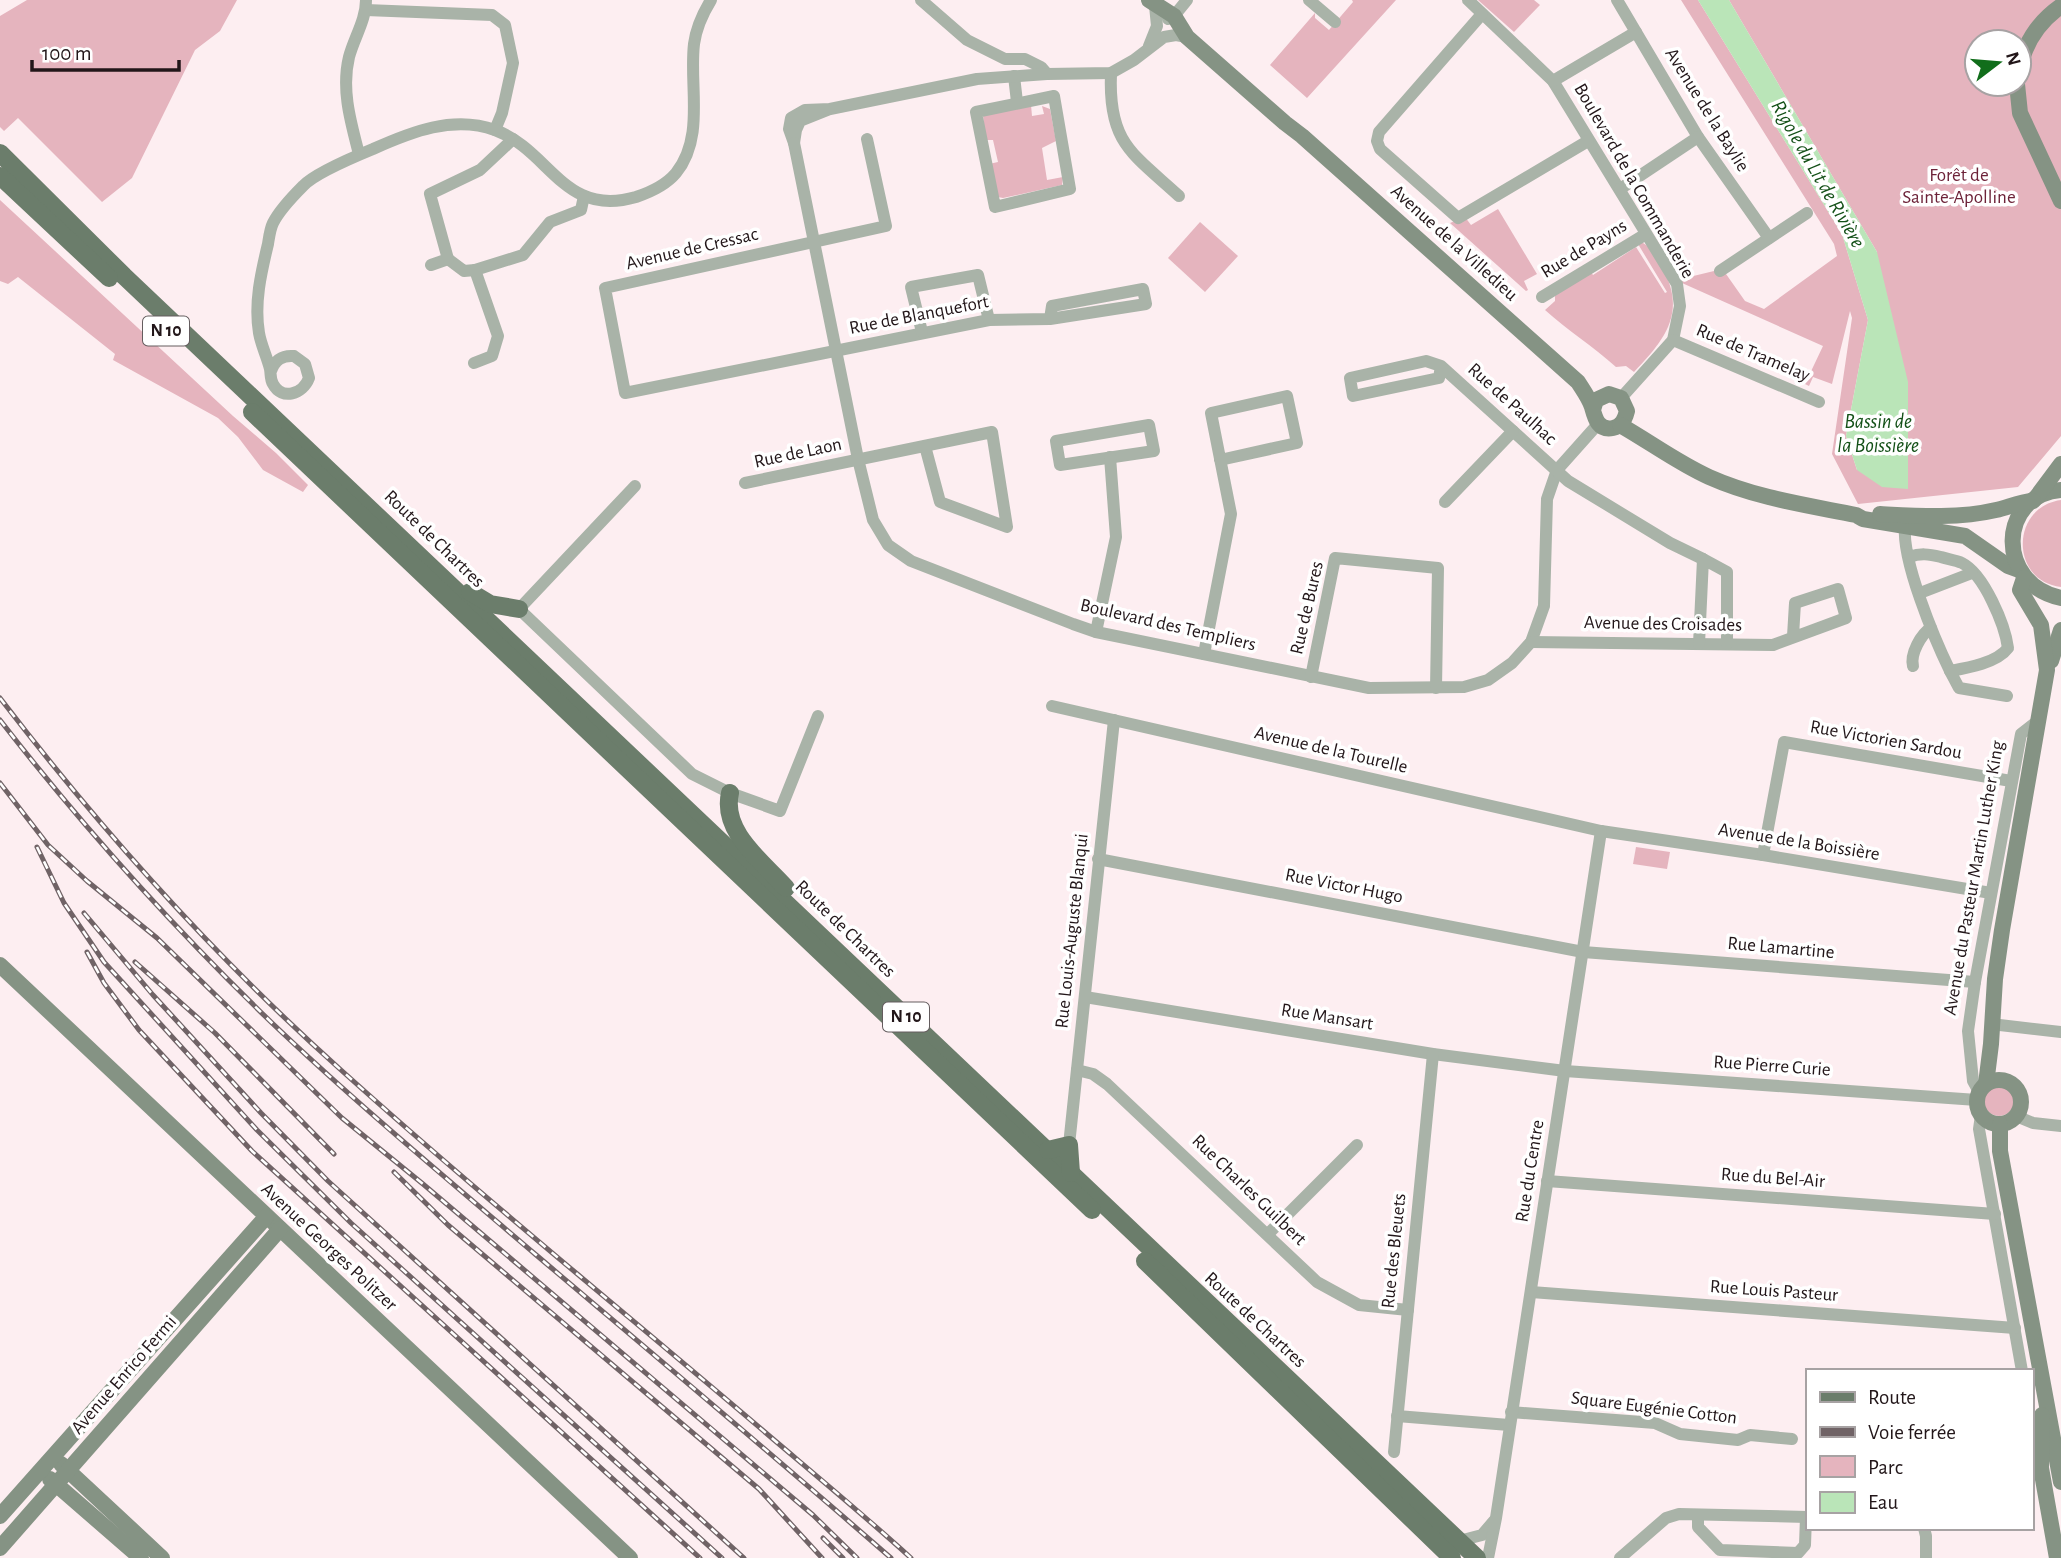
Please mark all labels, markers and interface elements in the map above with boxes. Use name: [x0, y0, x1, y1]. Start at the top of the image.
scale bar: [32, 28, 178, 72]
north arrow: [1963, 28, 2033, 98]
text: 100 m: [42, 43, 92, 64]
street label: Avenue de la Baylie: [1661, 45, 1753, 175]
text: N: [2002, 50, 2024, 68]
street label: Boulevard de la Commanderie: [1570, 80, 1698, 282]
water label: Rigole du Lit de Rivière: [1767, 97, 1869, 252]
park label: Forêt de Sainte-Apolline: [1902, 166, 2016, 207]
street label: Avenue de la Villedieu: [1387, 181, 1521, 305]
street label: Rue de Payns: [1538, 216, 1630, 282]
street label: Avenue de Cressac: [624, 225, 760, 273]
street label: Rue de Blanquefort: [848, 292, 990, 338]
road number: N 10: [143, 316, 189, 346]
street label: Rue de Tramelay: [1693, 321, 1813, 385]
street label: Rue de Paulhac: [1464, 359, 1560, 449]
water label: Bassin de la Boissière: [1837, 411, 1919, 456]
street label: Rue de Laon: [752, 434, 844, 472]
street label: Route de Chartres: [380, 487, 488, 591]
street label: Rue de Bures: [1287, 560, 1327, 656]
street label: Boulevard des Templiers: [1078, 596, 1258, 654]
street label: Avenue des Croisades: [1584, 613, 1742, 635]
street label: Rue Victorien Sardou: [1809, 717, 1964, 763]
street label: Avenue de la Tourelle: [1252, 723, 1410, 777]
street label: Avenue du Pasteur Martin Luther King: [1940, 739, 2008, 1017]
street label: Avenue de la Boissière: [1717, 820, 1881, 864]
street label: Rue Louis-Auguste Blanqui: [1052, 832, 1092, 1030]
street label: Rue Victor Hugo: [1283, 865, 1405, 907]
street label: Route de Chartres: [791, 877, 899, 981]
street label: Rue Lamartine: [1727, 934, 1835, 962]
street label: Rue Mansart: [1280, 1000, 1374, 1034]
road number: N 10: [883, 1002, 929, 1032]
street label: Rue Pierre Curie: [1713, 1052, 1831, 1080]
street label: Rue du Centre: [1513, 1118, 1547, 1224]
street label: Rue Charles Guilbert: [1188, 1131, 1310, 1249]
street label: Rue du Bel-Air: [1720, 1165, 1826, 1191]
street label: Avenue Georges Politzer: [257, 1179, 401, 1315]
street label: Rue des Bleuets: [1379, 1192, 1409, 1310]
street label: Route de Chartres: [1201, 1268, 1309, 1372]
street label: Rue Louis Pasteur: [1709, 1277, 1839, 1305]
street label: Avenue Enrico Fermi: [68, 1312, 180, 1438]
legend: [1806, 1369, 2033, 1530]
text: Route: [1868, 1387, 1916, 1408]
street label: Square Eugénie Cotton: [1570, 1388, 1738, 1428]
text: Voie ferrée: [1868, 1422, 1956, 1443]
text: Parc: [1868, 1457, 1903, 1478]
text: Eau: [1868, 1492, 1898, 1513]

